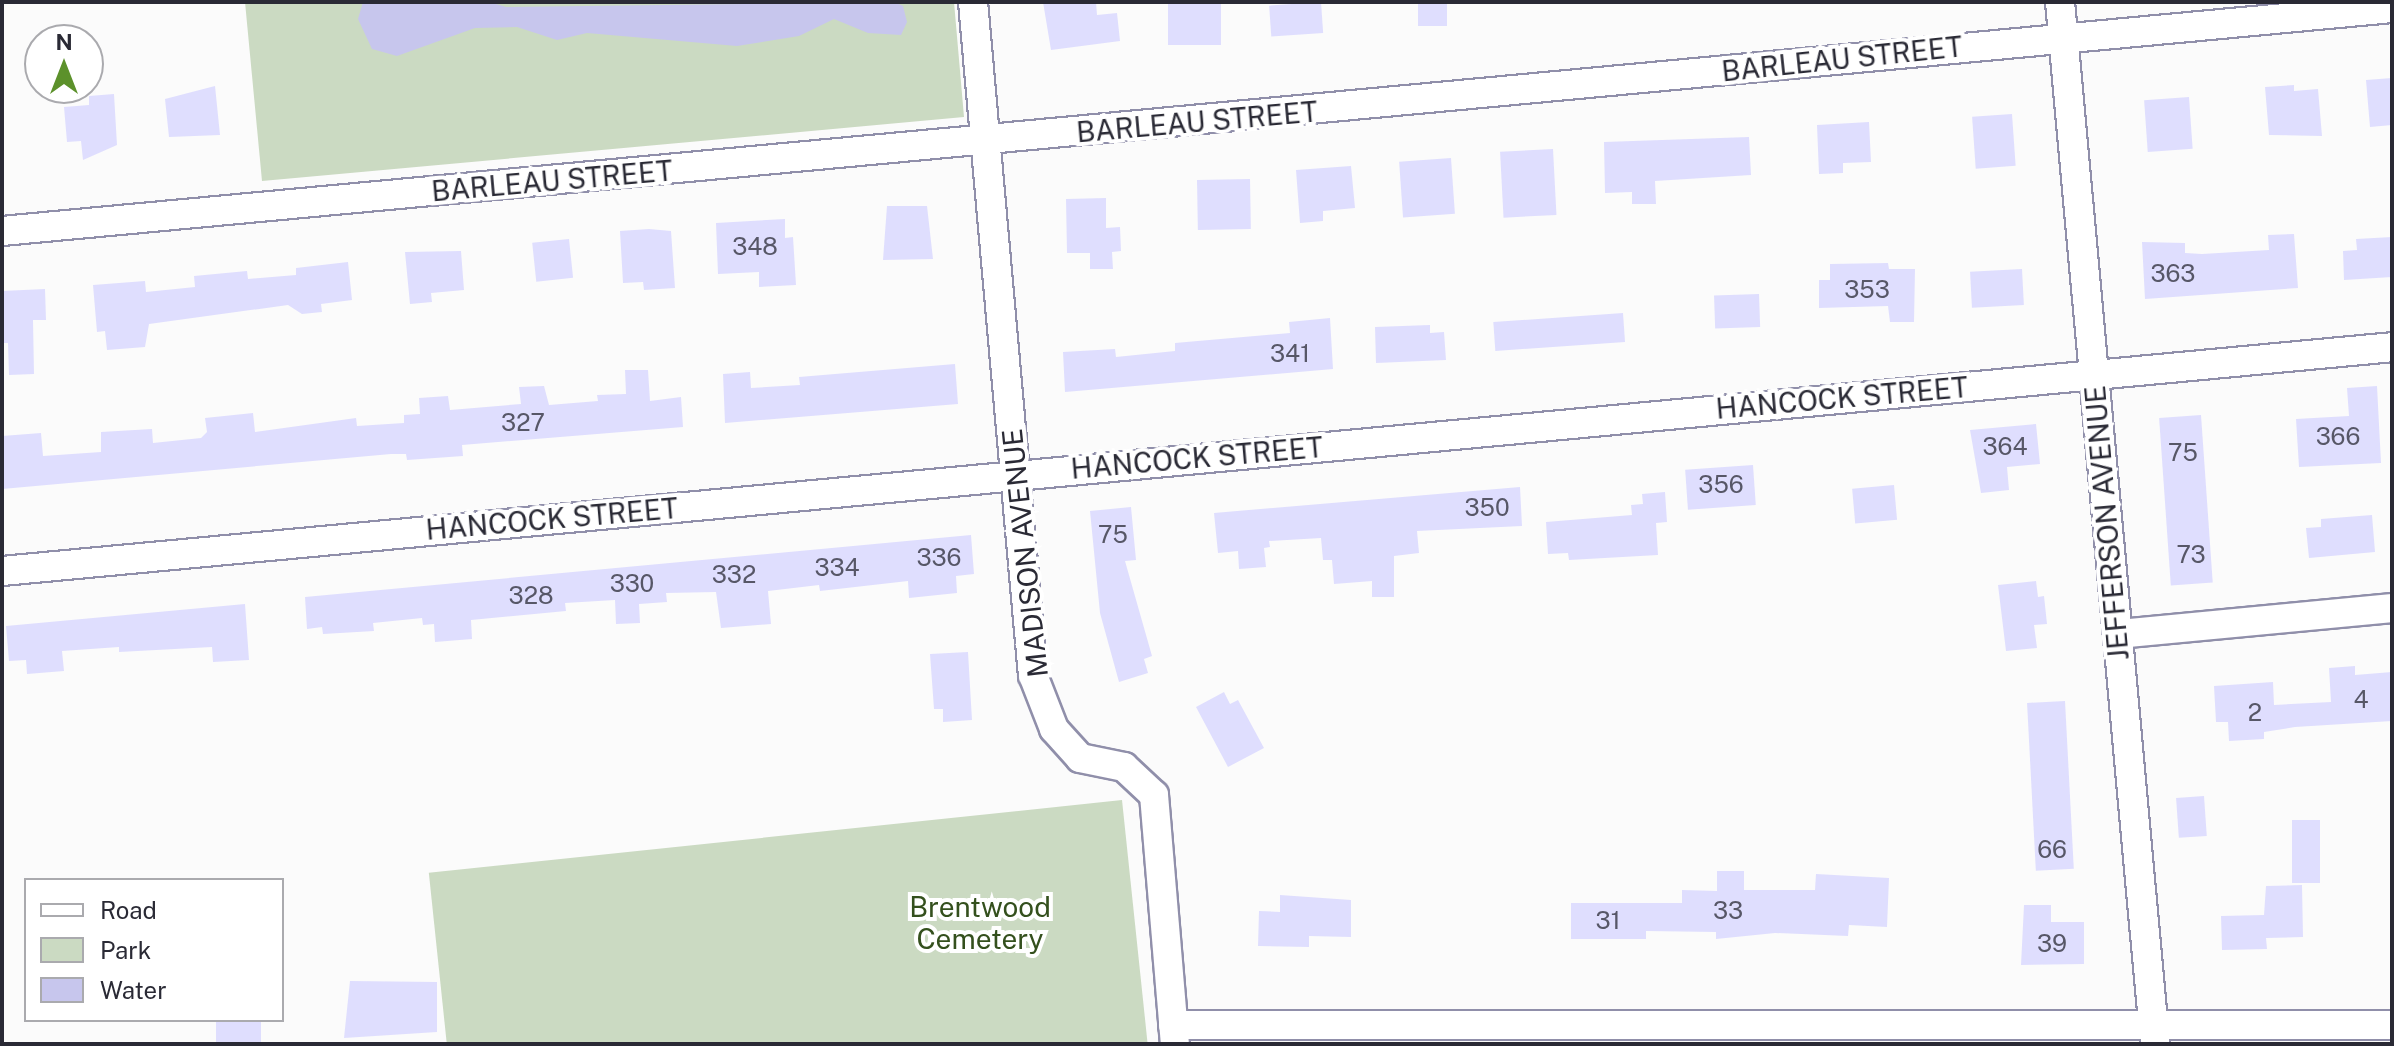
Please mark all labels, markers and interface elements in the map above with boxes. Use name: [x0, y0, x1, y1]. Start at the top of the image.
north arrow: [24, 24, 104, 104]
text: N: [55, 29, 73, 55]
street label: BARLEAU STREET: [1720, 30, 1964, 88]
street label: BARLEAU STREET: [1075, 95, 1319, 149]
street label: BARLEAU STREET: [430, 154, 674, 208]
house number: 348: [732, 233, 778, 261]
house number: 363: [2151, 260, 2195, 288]
house number: 353: [1844, 276, 1890, 304]
house number: 341: [1270, 340, 1310, 368]
street label: HANCOCK STREET: [1714, 370, 1970, 426]
street label: JEFFERSON AVENUE: [2078, 384, 2136, 662]
house number: 327: [501, 409, 545, 437]
house number: 366: [2316, 423, 2360, 451]
street label: MADISON AVENUE: [995, 427, 1055, 679]
street label: HANCOCK STREET: [1069, 430, 1325, 486]
house number: 364: [1983, 433, 2027, 461]
house number: 75: [2168, 439, 2198, 467]
house number: 356: [1698, 471, 1744, 499]
street label: HANCOCK STREET: [424, 491, 680, 547]
house number: 350: [1464, 494, 1510, 522]
house number: 75: [1098, 521, 1128, 549]
house number: 73: [2176, 541, 2206, 569]
house number: 336: [917, 544, 961, 572]
house number: 334: [814, 554, 860, 582]
house number: 332: [712, 561, 756, 589]
house number: 330: [610, 570, 654, 598]
house number: 328: [509, 582, 553, 610]
house number: 4: [2353, 686, 2369, 714]
house number: 2: [2248, 699, 2262, 727]
house number: 66: [2037, 836, 2067, 864]
legend: [24, 878, 284, 1022]
park label: Brentwood Cemetery: [909, 890, 1051, 956]
text: Road: [100, 896, 157, 924]
house number: 33: [1713, 897, 1743, 925]
house number: 31: [1596, 907, 1620, 935]
house number: 39: [2037, 930, 2067, 958]
text: Park: [100, 936, 151, 964]
text: Water: [100, 976, 167, 1004]

